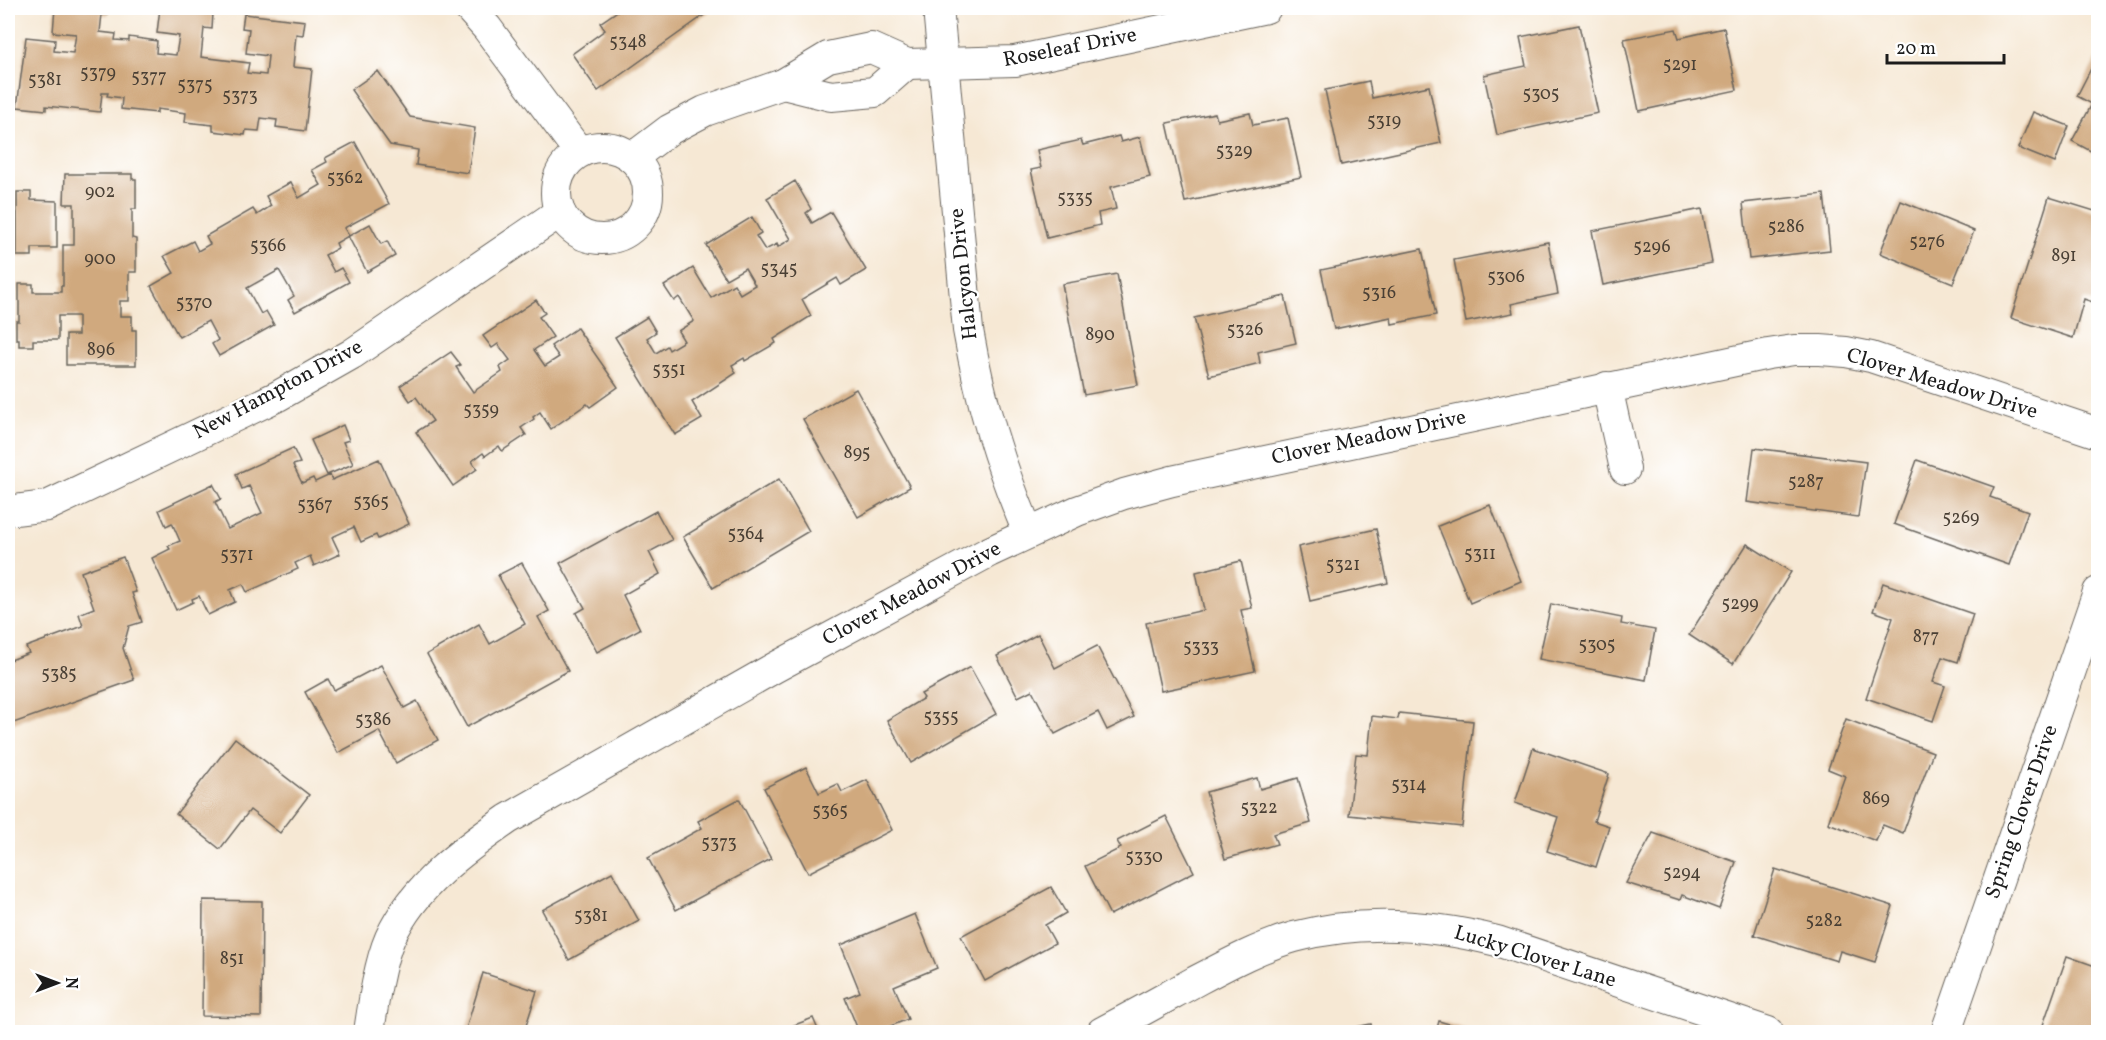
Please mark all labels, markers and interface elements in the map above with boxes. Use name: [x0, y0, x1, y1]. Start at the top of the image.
street label: Roseleaf Drive: [1001, 21, 1139, 75]
scale bar: [1887, 27, 2004, 65]
house number: 5348: [609, 30, 647, 55]
text: 20 m: [1896, 37, 1936, 62]
house number: 5291: [1663, 53, 1697, 78]
house number: 5379: [80, 61, 116, 86]
house number: 5377: [131, 65, 167, 90]
house number: 5381: [28, 68, 62, 93]
house number: 5375: [177, 73, 213, 98]
house number: 5305: [1523, 82, 1559, 107]
house number: 5373: [222, 84, 258, 109]
house number: 5319: [1367, 109, 1401, 134]
house number: 5329: [1216, 139, 1252, 164]
house number: 5362: [327, 166, 363, 191]
house number: 902: [85, 180, 115, 205]
house number: 5335: [1057, 186, 1093, 211]
street label: Halcyon Drive: [943, 207, 985, 341]
house number: 5286: [1768, 215, 1804, 240]
house number: 5276: [1909, 230, 1945, 255]
house number: 5366: [250, 234, 286, 259]
house number: 5296: [1633, 235, 1671, 260]
house number: 891: [2051, 244, 2077, 269]
house number: 900: [84, 247, 116, 272]
house number: 5345: [761, 257, 797, 282]
house number: 5306: [1487, 265, 1525, 290]
house number: 5316: [1362, 281, 1396, 306]
house number: 5370: [176, 291, 213, 316]
house number: 5326: [1227, 318, 1263, 343]
house number: 890: [1085, 323, 1115, 348]
street label: New Hampton Drive: [188, 333, 368, 447]
house number: 896: [87, 338, 115, 363]
street label: Clover Meadow Drive: [1843, 341, 2041, 427]
house number: 5351: [652, 358, 686, 383]
house number: 5359: [463, 398, 499, 423]
street label: Clover Meadow Drive: [1269, 403, 1469, 473]
house number: 895: [844, 441, 870, 466]
house number: 5287: [1788, 470, 1824, 495]
house number: 5365: [353, 490, 389, 515]
house number: 5367: [297, 493, 333, 518]
house number: 5269: [1943, 506, 1979, 531]
house number: 5364: [727, 522, 765, 547]
street label: Clover Meadow Drive: [818, 535, 1006, 653]
house number: 5311: [1464, 542, 1496, 567]
house number: 5371: [220, 543, 254, 568]
house number: 5321: [1326, 553, 1360, 578]
house number: 5299: [1721, 592, 1759, 617]
house number: 877: [1913, 625, 1939, 650]
house number: 5305: [1579, 633, 1615, 658]
house number: 5333: [1183, 635, 1219, 660]
house number: 5385: [41, 662, 77, 687]
house number: 5355: [923, 705, 959, 730]
house number: 5386: [355, 708, 391, 733]
street label: Spring Clover Drive: [1979, 721, 2065, 903]
house number: 5314: [1391, 773, 1427, 798]
house number: 869: [1862, 787, 1890, 812]
house number: 5322: [1240, 796, 1278, 821]
house number: 5365: [812, 799, 848, 824]
house number: 5373: [701, 831, 737, 856]
house number: 5330: [1125, 845, 1163, 870]
house number: 5294: [1663, 861, 1701, 886]
house number: 5381: [574, 904, 608, 929]
house number: 5282: [1805, 909, 1843, 934]
street label: Lucky Clover Lane: [1450, 919, 1620, 995]
house number: 851: [220, 947, 244, 972]
north arrow: [27, 953, 87, 1013]
text: N: [59, 977, 81, 989]

